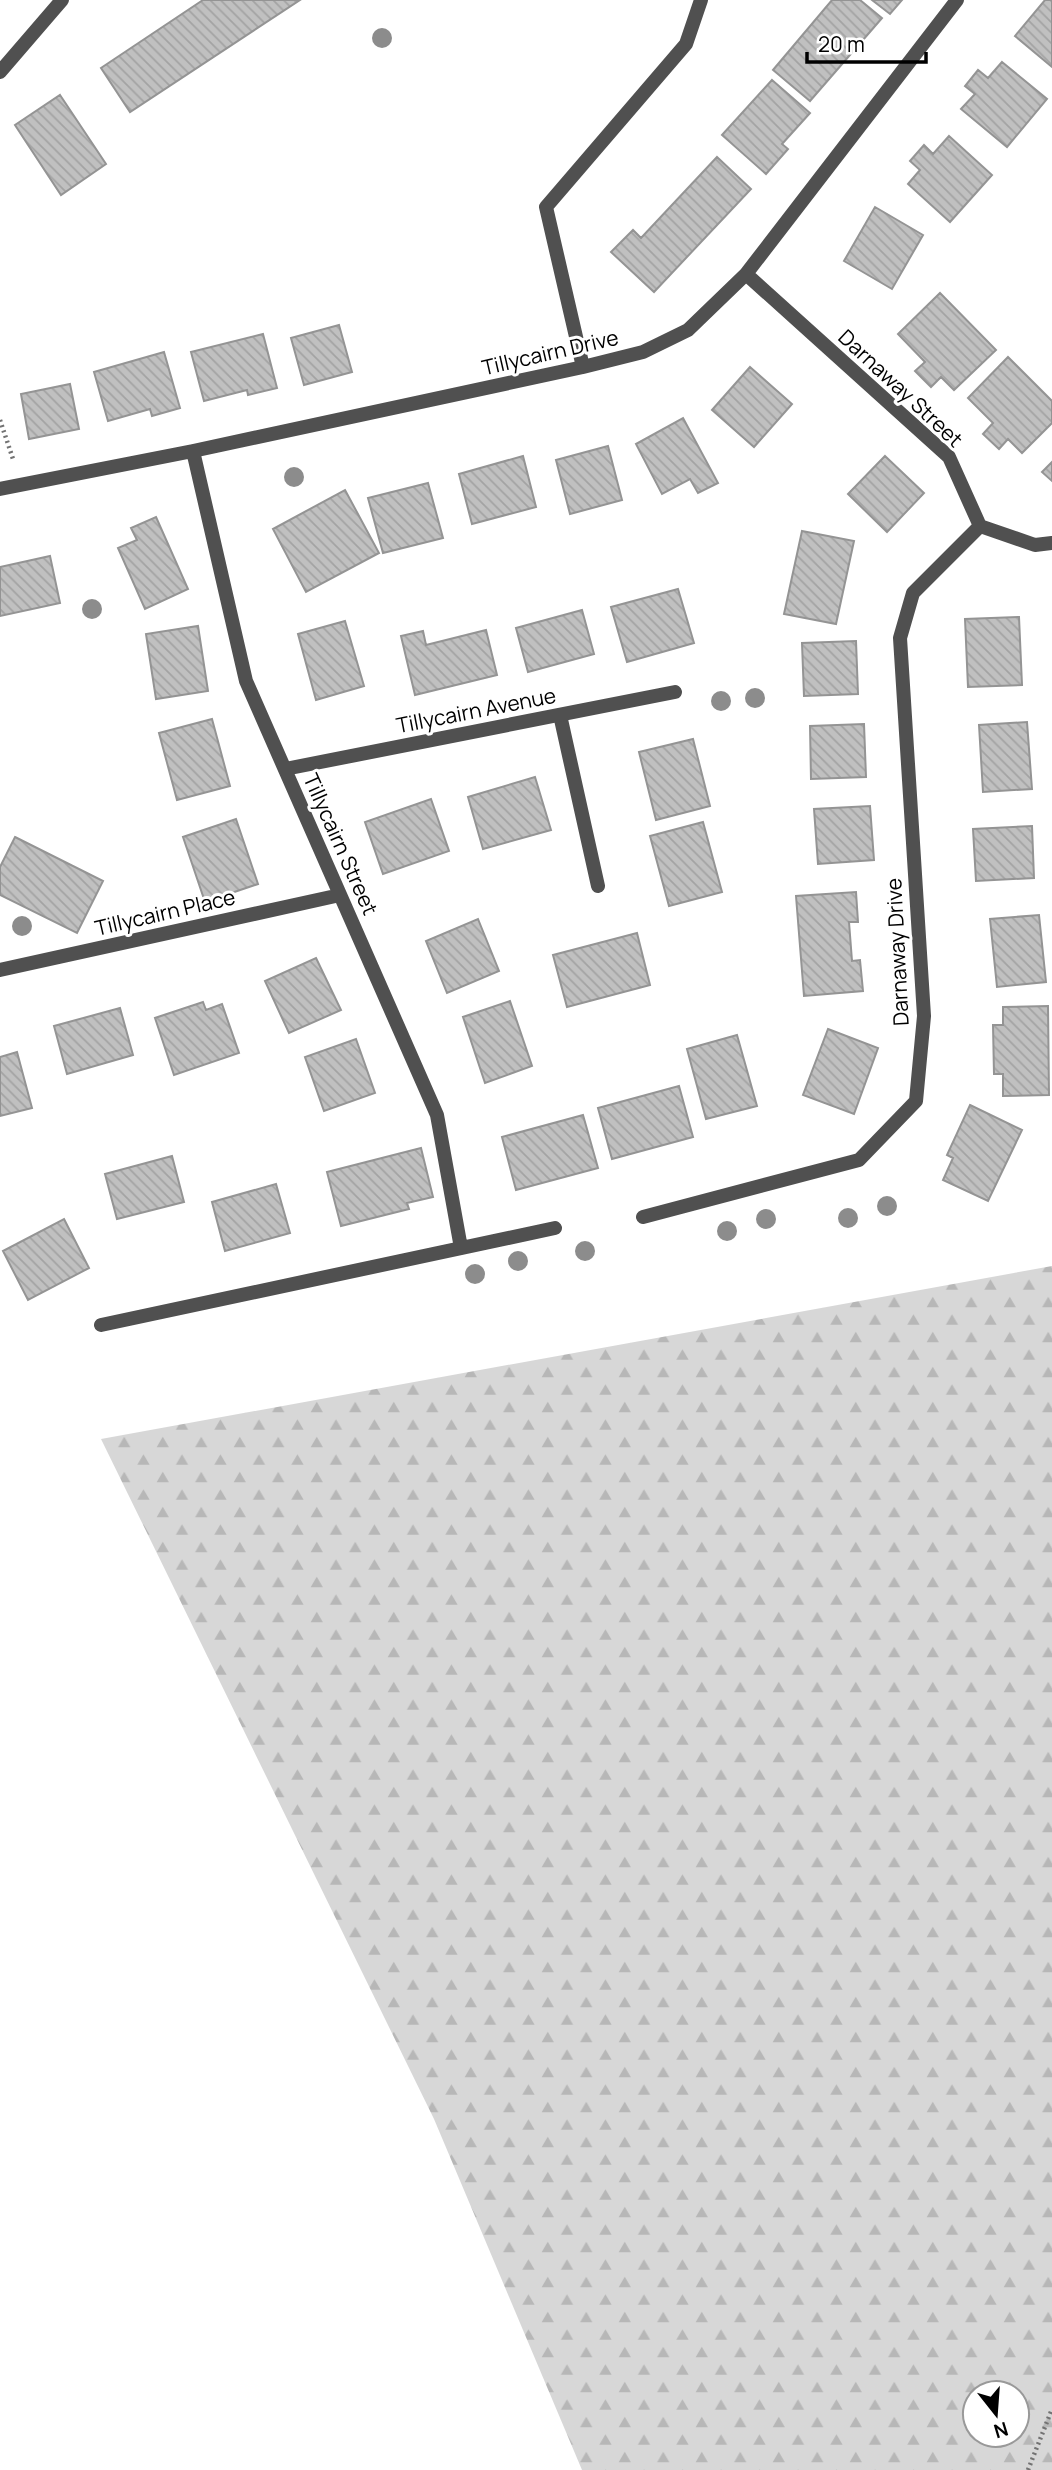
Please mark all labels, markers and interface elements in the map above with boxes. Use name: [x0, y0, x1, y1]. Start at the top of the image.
scale bar: [807, 21, 926, 65]
text: 20 m: [818, 30, 865, 58]
street label: Tillycairn Drive: [479, 323, 621, 381]
street label: Darnaway Street: [833, 323, 969, 453]
street label: Tillycairn Avenue: [394, 681, 558, 739]
street label: Tillycairn Street: [297, 769, 385, 919]
street label: Darnaway Drive: [879, 877, 915, 1027]
street label: Tillycairn Place: [92, 882, 238, 942]
north arrow: [961, 2379, 1031, 2449]
text: N: [991, 2416, 1011, 2445]

